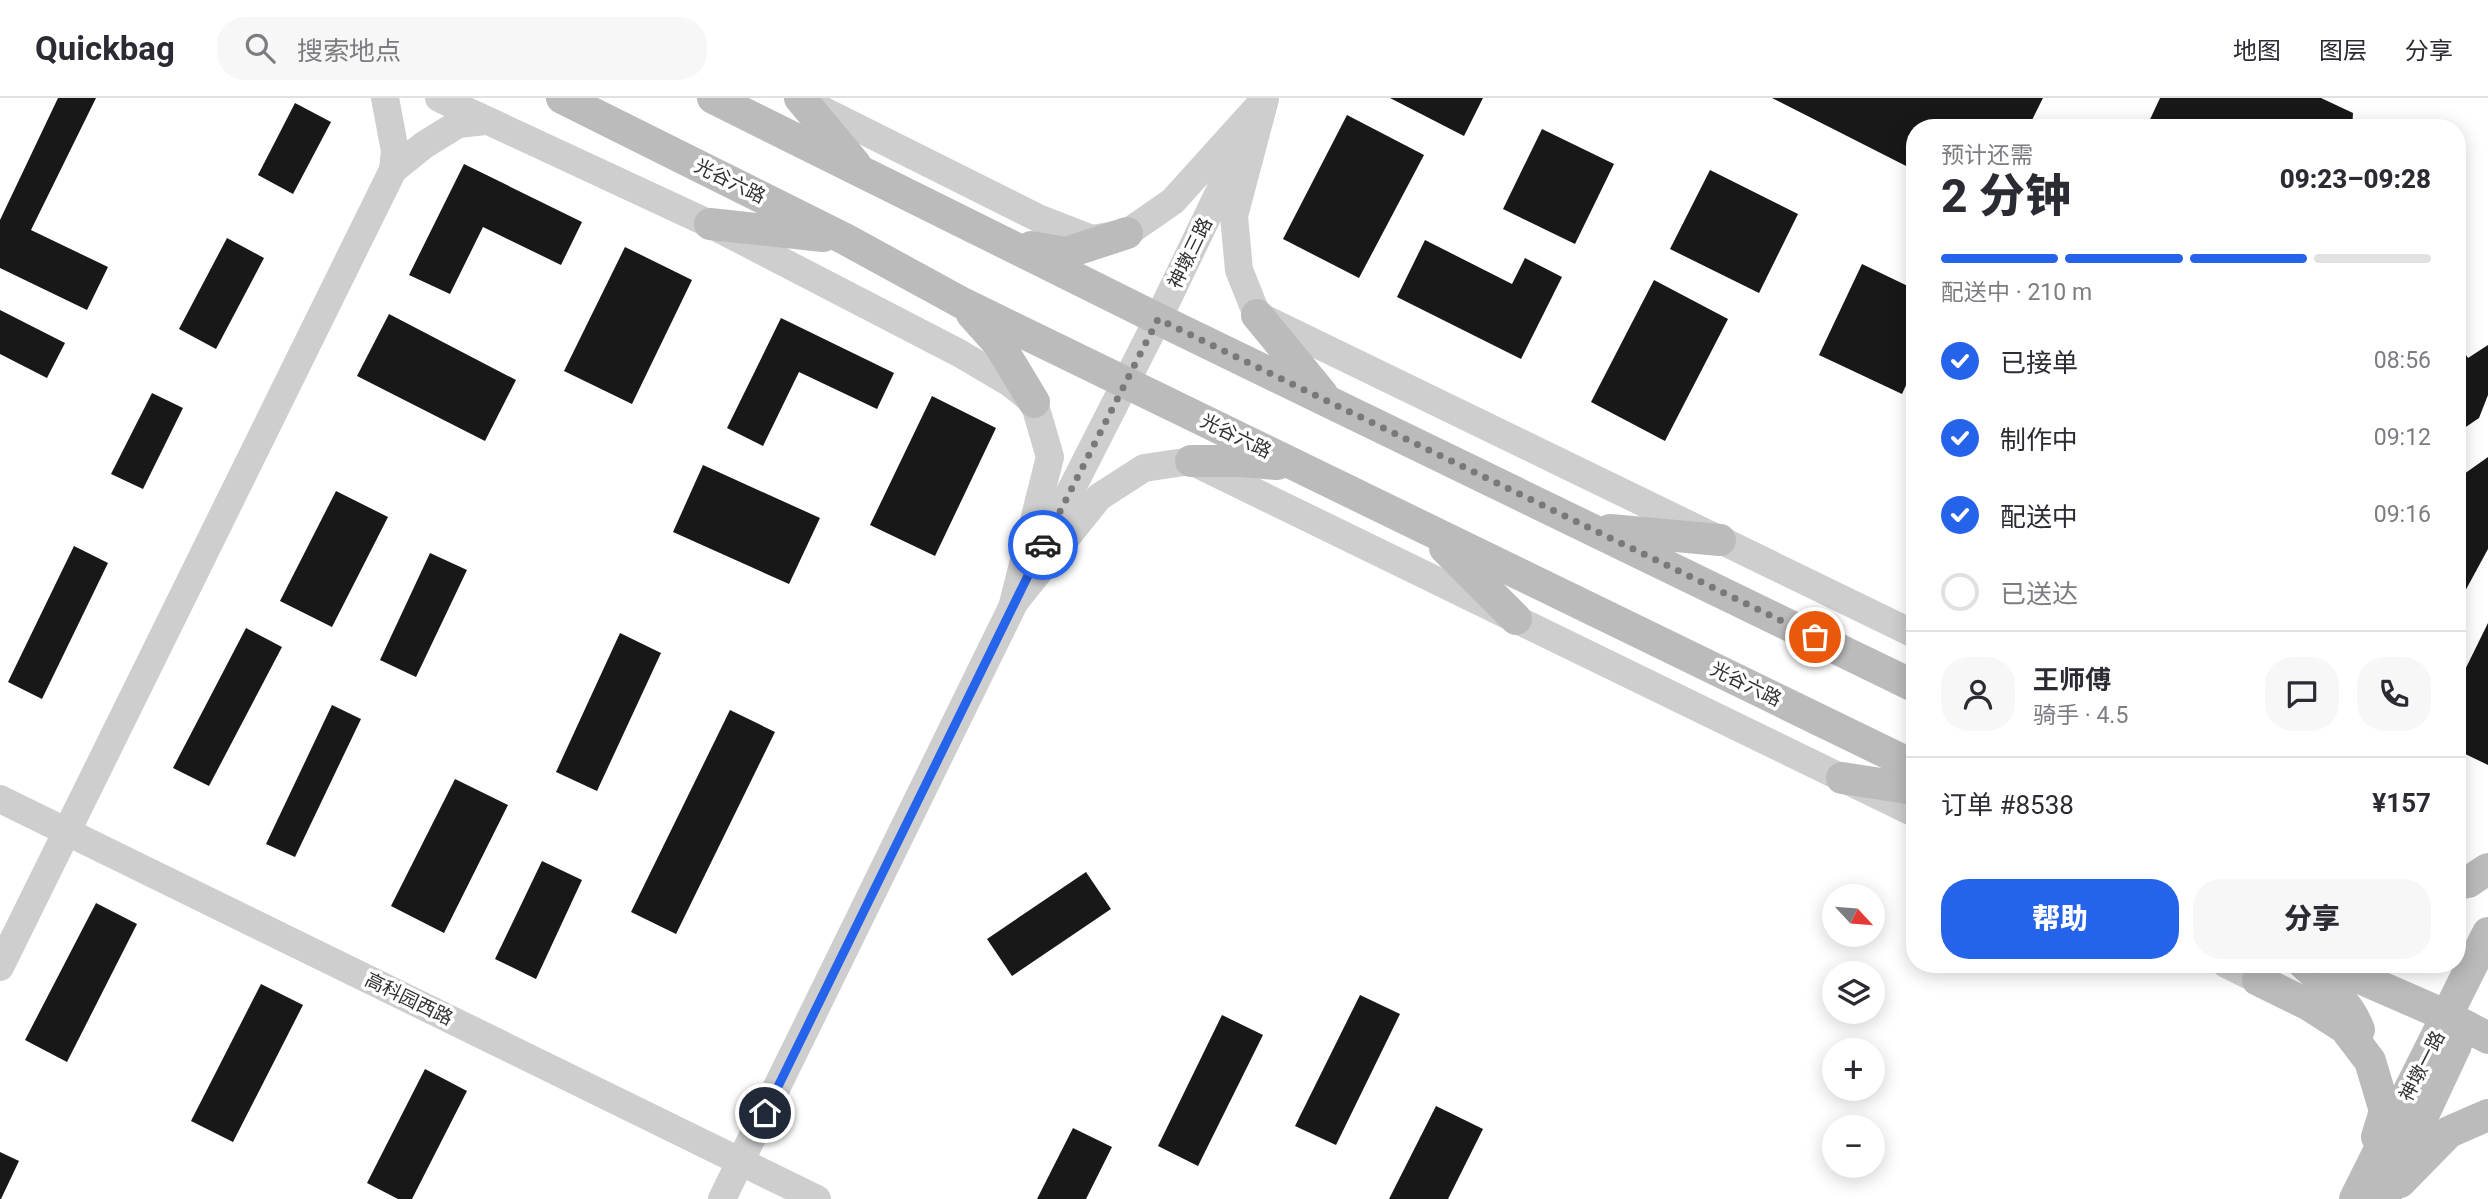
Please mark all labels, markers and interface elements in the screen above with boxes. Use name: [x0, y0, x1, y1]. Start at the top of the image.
search box: [217, 17, 707, 80]
text: Quickbag: [35, 29, 175, 68]
icon: search: [241, 29, 279, 67]
text: 搜索地点: [297, 36, 401, 66]
text: 地图: [2233, 37, 2281, 65]
text: 图层: [2319, 37, 2367, 65]
text: 分享: [2405, 37, 2453, 65]
text: 预计还需: [1941, 142, 2033, 169]
street label: 光谷六路: [691, 154, 769, 208]
text: 09:23–09:28: [2280, 164, 2431, 194]
text: 2 分钟: [1941, 169, 2071, 223]
street label: 神墩三路: [1163, 214, 1217, 292]
text: 配送中 · 210 m: [1941, 279, 2092, 306]
icon: check: [1941, 342, 1979, 380]
text: 08:56: [2374, 347, 2431, 374]
text: 已接单: [2000, 348, 2078, 378]
street label: 光谷六路: [1197, 409, 1275, 463]
icon: check: [1941, 419, 1979, 457]
text: 09:12: [2374, 424, 2431, 451]
text: 制作中: [2000, 425, 2078, 455]
icon: check: [1941, 496, 1979, 534]
text: 09:16: [2374, 501, 2431, 528]
text: 配送中: [2000, 502, 2078, 532]
courier: [1008, 510, 1078, 580]
icon: car: [1024, 526, 1062, 564]
text: 已送达: [2000, 579, 2078, 609]
pin: [1785, 607, 1845, 667]
icon: bag: [1796, 618, 1834, 656]
street label: 光谷六路: [1707, 657, 1785, 711]
button: person: [1941, 657, 2015, 731]
button: chat: [2265, 657, 2339, 731]
button: phone: [2357, 657, 2431, 731]
text: 王师傅: [2033, 665, 2111, 695]
text: 骑手 · 4.5: [2033, 702, 2128, 729]
text: ¥157: [2372, 788, 2431, 818]
text: 订单 #8538: [1941, 790, 2074, 820]
button: 帮助: [1941, 879, 2179, 959]
button: 分享: [2193, 879, 2431, 959]
north arrow: [1822, 884, 1885, 947]
map controls: [1822, 884, 1885, 1178]
button: layers: [1822, 961, 1885, 1024]
street label: 高科园西路: [361, 968, 457, 1030]
street label: 神墩一路: [2394, 1027, 2450, 1105]
button: +: [1822, 1038, 1885, 1101]
pin: [735, 1083, 795, 1143]
icon: home: [746, 1094, 784, 1132]
button: −: [1822, 1115, 1885, 1178]

